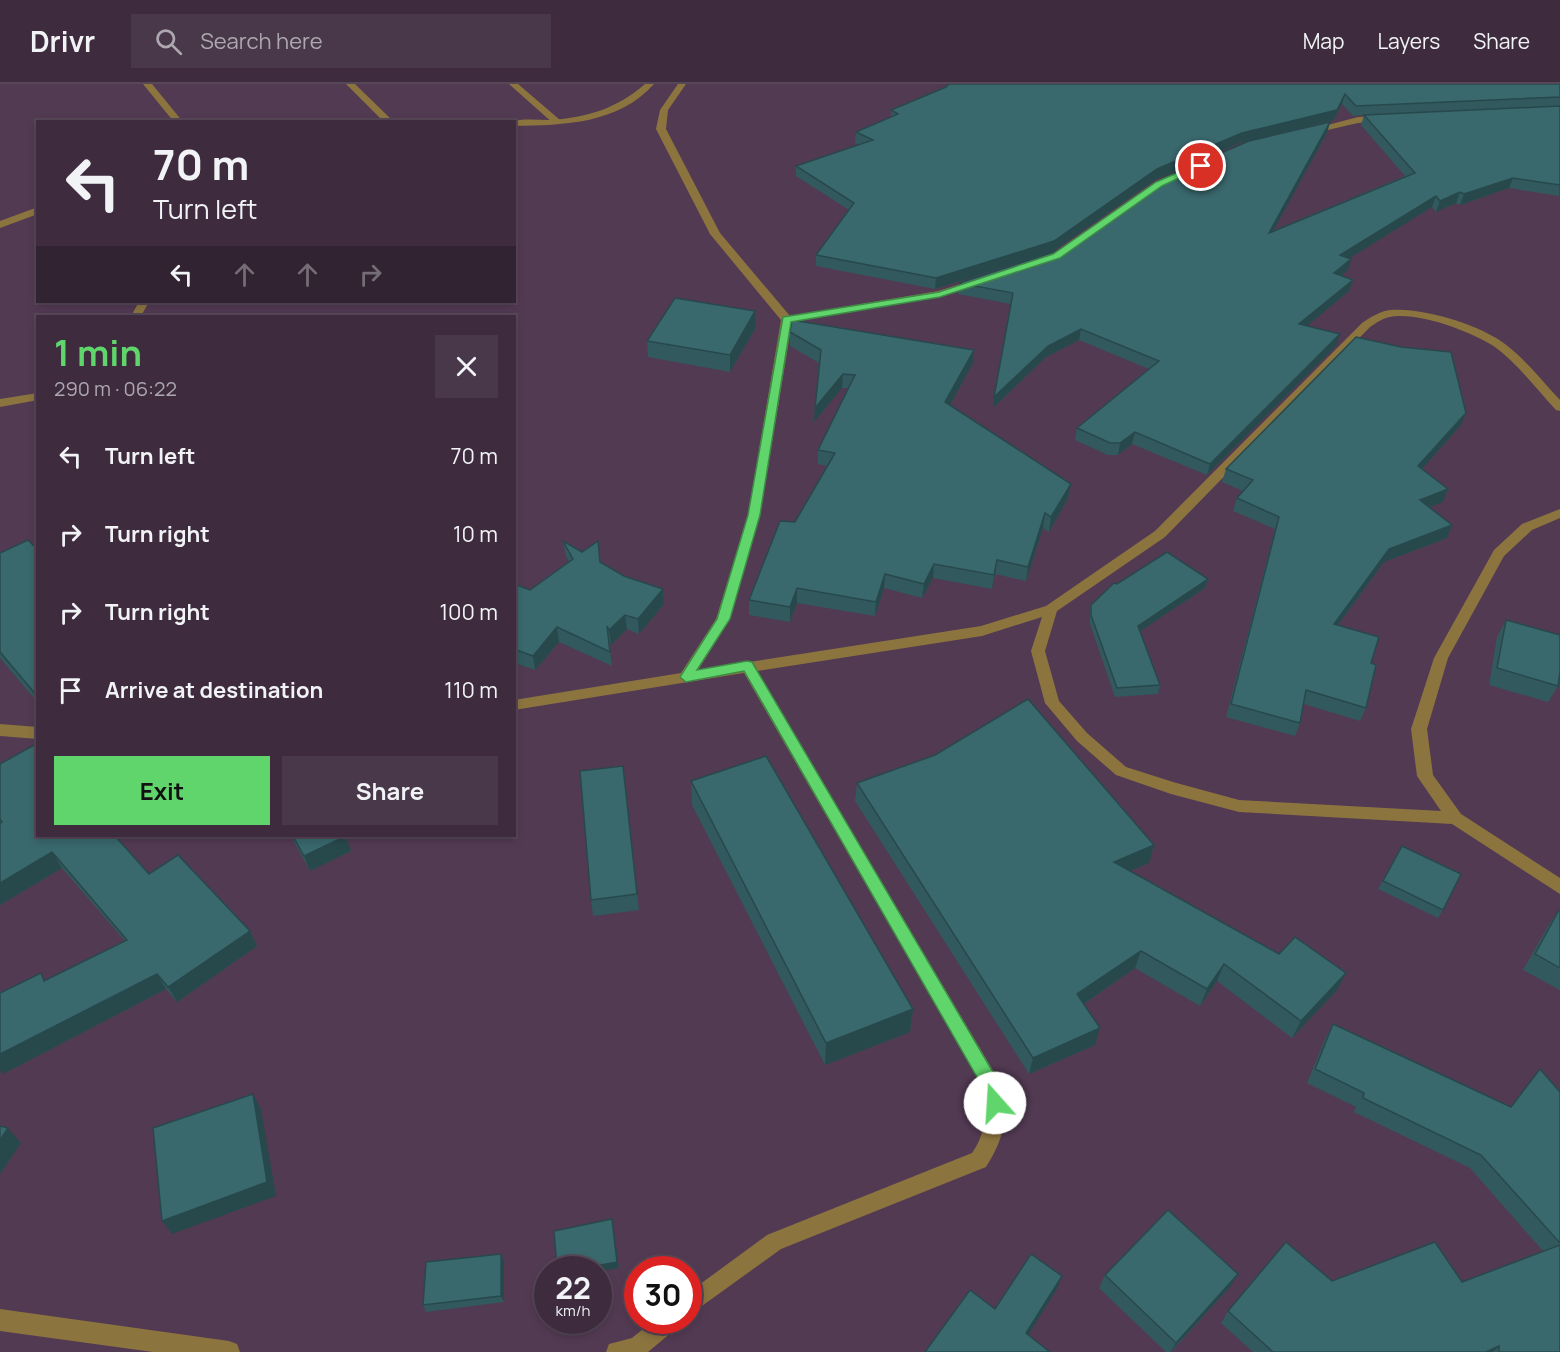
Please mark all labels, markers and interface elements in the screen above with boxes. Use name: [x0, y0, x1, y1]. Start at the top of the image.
search box: [131, 14, 551, 68]
text: Drivr: [30, 22, 95, 60]
icon: search: [152, 25, 185, 58]
text: Search here: [200, 26, 323, 56]
text: Map: [1303, 27, 1344, 55]
text: Layers: [1377, 27, 1440, 55]
text: Share: [1473, 27, 1530, 55]
text: 70 m: [153, 135, 249, 193]
pin: [1175, 140, 1226, 191]
icon: left: [54, 144, 132, 222]
icon: arrive: [1184, 149, 1217, 182]
text: Turn left: [153, 190, 257, 227]
icon: left: [165, 258, 198, 291]
icon: ahead: [228, 258, 261, 291]
icon: ahead: [291, 258, 324, 291]
icon: right: [354, 258, 387, 291]
text: 1 min: [54, 328, 142, 377]
button: close: [435, 335, 498, 398]
text: 290 m · 06:22: [54, 375, 177, 402]
icon: left: [54, 440, 87, 473]
text: Turn left: [105, 441, 195, 471]
text: 70 m: [450, 441, 498, 471]
icon: right: [54, 518, 87, 551]
text: Turn right: [105, 519, 210, 549]
text: 10 m: [453, 519, 498, 549]
icon: right: [54, 596, 87, 629]
text: Turn right: [105, 597, 210, 627]
text: 100 m: [440, 597, 498, 627]
icon: arrive: [54, 674, 87, 707]
text: Arrive at destination: [105, 675, 323, 705]
text: 110 m: [444, 675, 498, 705]
button: Exit: [54, 756, 270, 825]
button: Share: [282, 756, 498, 825]
position arrow: [963, 1071, 1027, 1135]
speed limit sign: 30: [624, 1256, 702, 1334]
text: 22: [555, 1267, 591, 1308]
text: km/h: [556, 1300, 590, 1321]

